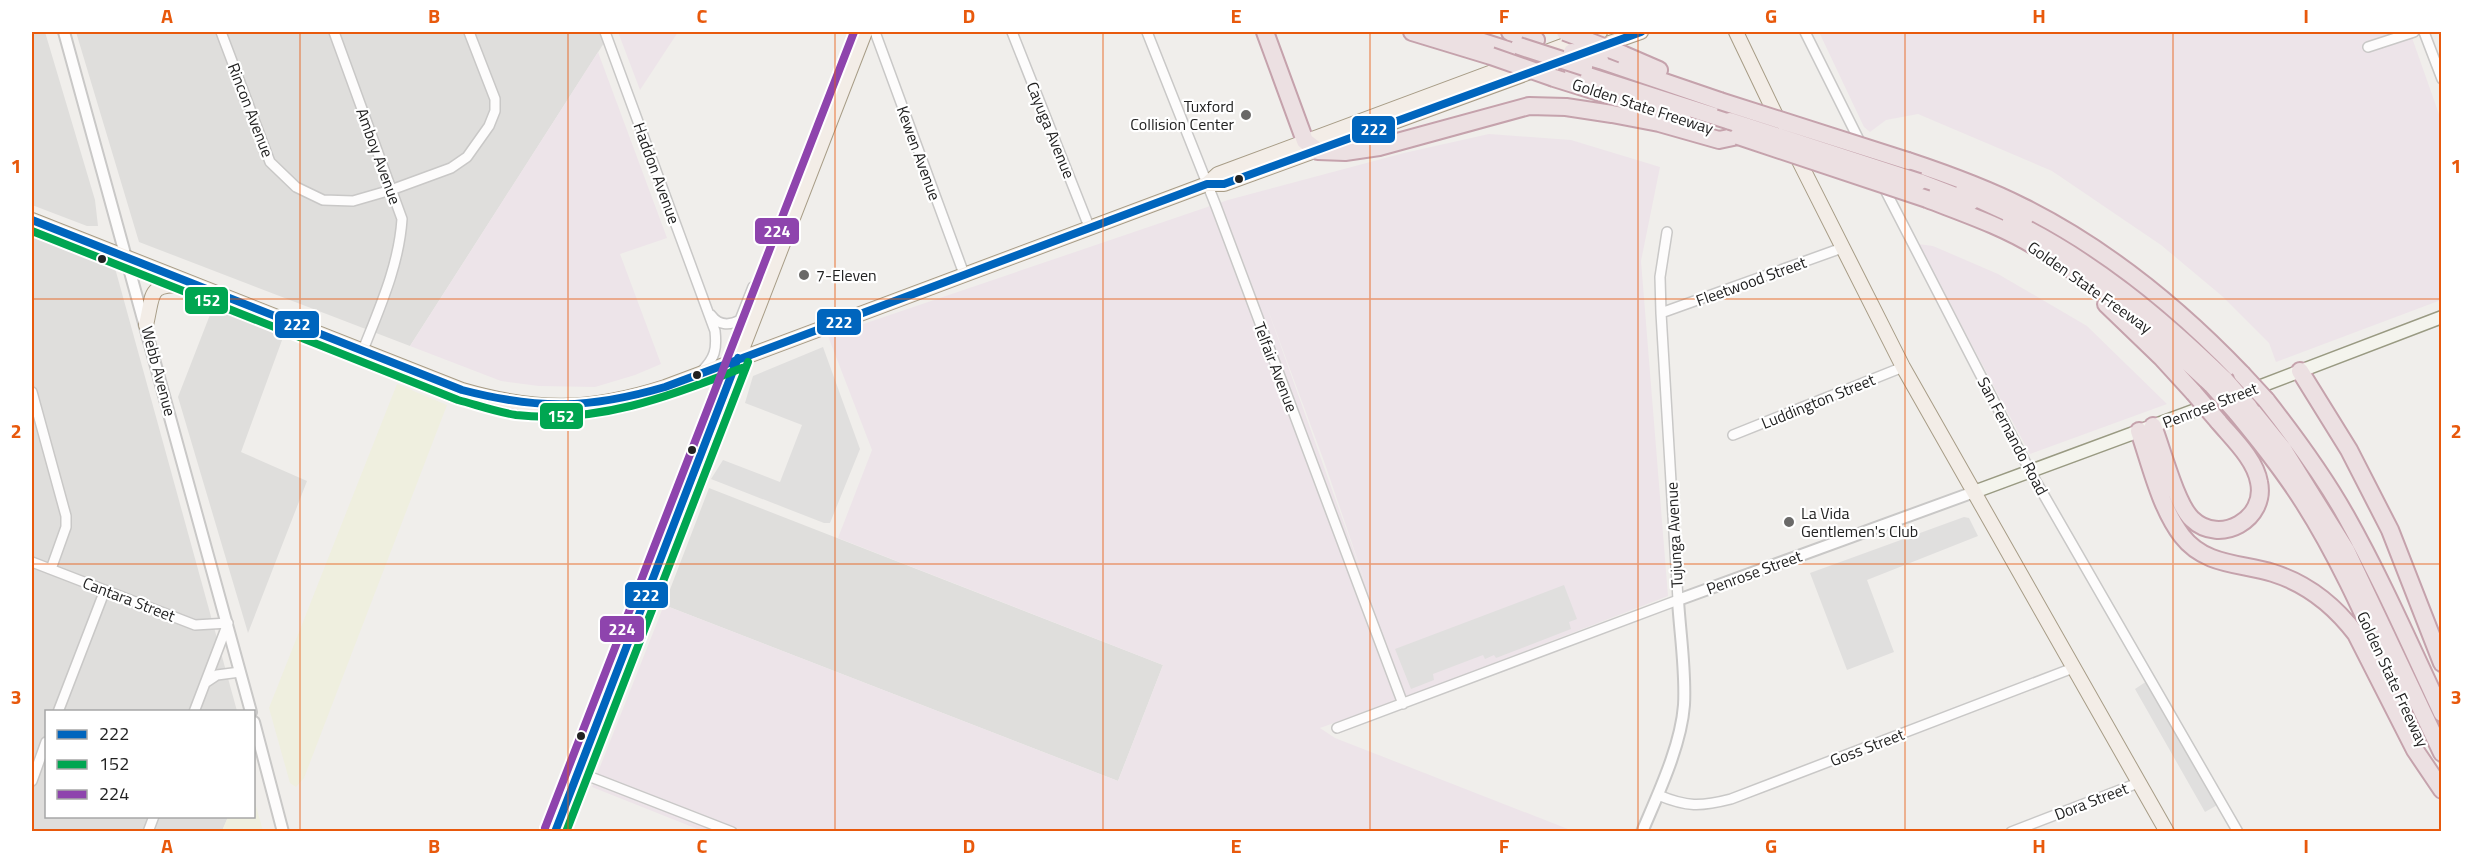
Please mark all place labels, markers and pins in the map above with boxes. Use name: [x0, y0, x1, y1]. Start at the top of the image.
place label: Tuxford Collision Center: [1130, 94, 1234, 136]
marker: Tuxford Collision Center: [1239, 108, 1253, 122]
unlabelled marker: [1233, 173, 1245, 185]
unlabelled marker: [96, 253, 108, 265]
place label: 7-Eleven: [816, 263, 877, 287]
marker: 7-Eleven: [797, 268, 811, 282]
unlabelled marker: [691, 369, 703, 381]
unlabelled marker: [686, 444, 698, 456]
place label: La Vida Gentlemen's Club: [1801, 501, 1918, 543]
marker: La Vida Gentlemen's Club: [1782, 515, 1796, 529]
unlabelled marker: [575, 730, 587, 742]

